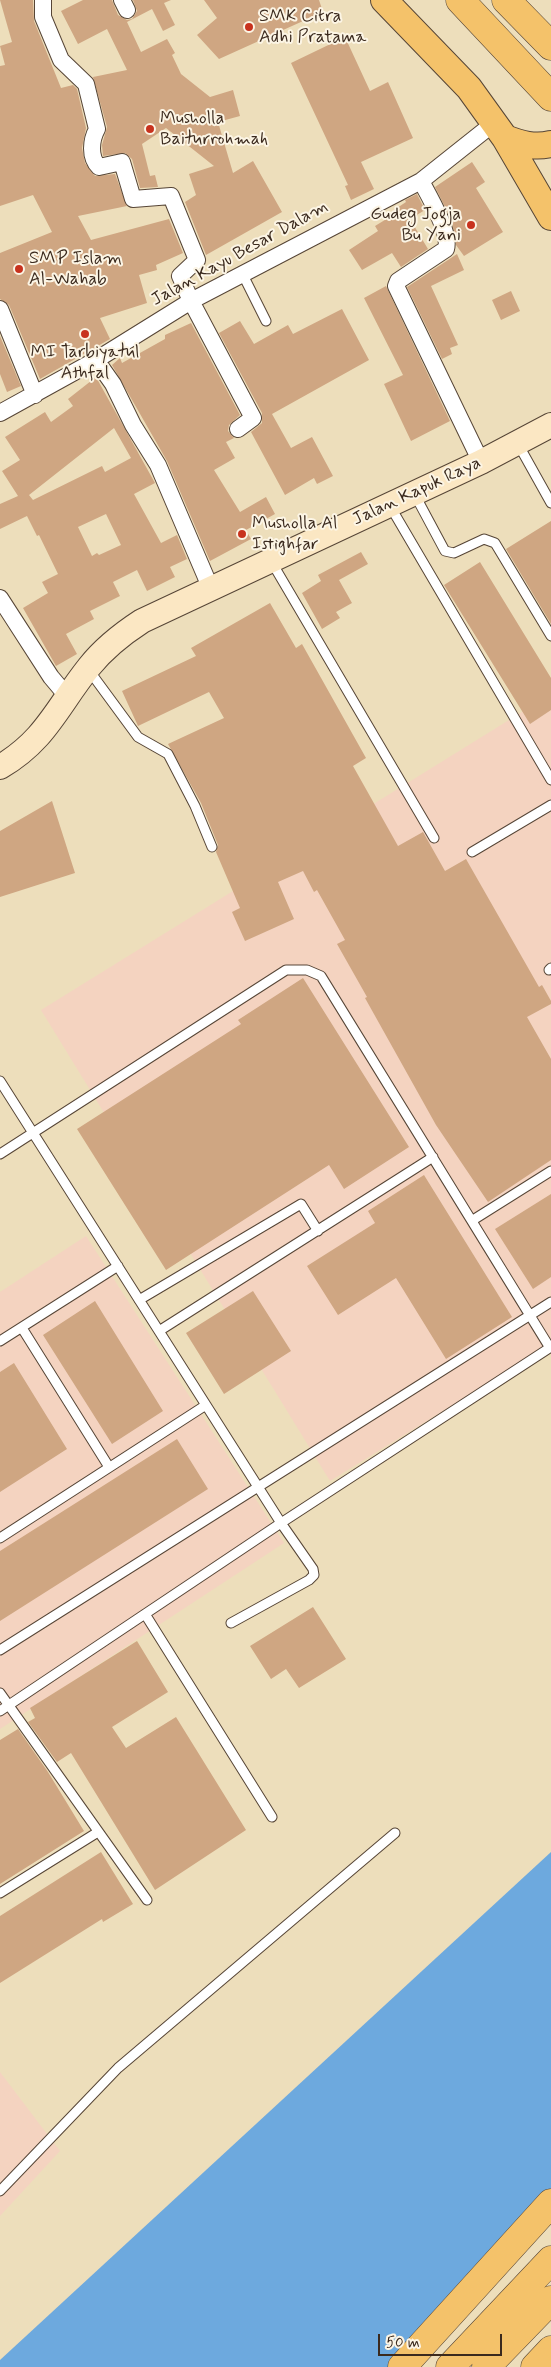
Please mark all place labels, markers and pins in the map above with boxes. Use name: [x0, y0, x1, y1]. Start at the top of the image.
place label: SMK Citra Adhi Pratama: [259, 6, 366, 48]
marker: SMK Citra Adhi Pratama: [243, 21, 255, 33]
place label: Musholla Baiturrohmah: [160, 108, 268, 150]
marker: Musholla Baiturrohmah: [144, 123, 156, 135]
place label: Gudeg Jogja Bu Yani: [370, 204, 461, 246]
marker: Gudeg Jogja Bu Yani: [465, 219, 477, 231]
place label: SMP Islam Al-Wahab: [29, 248, 122, 290]
marker: SMP Islam Al-Wahab: [13, 263, 25, 275]
marker: MI Tarbiyatul Athfal: [79, 328, 91, 340]
place label: MI Tarbiyatul Athfal: [31, 342, 139, 384]
place label: Musholla Al Istighfar: [252, 513, 337, 556]
marker: Musholla Al Istighfar: [236, 528, 248, 540]

